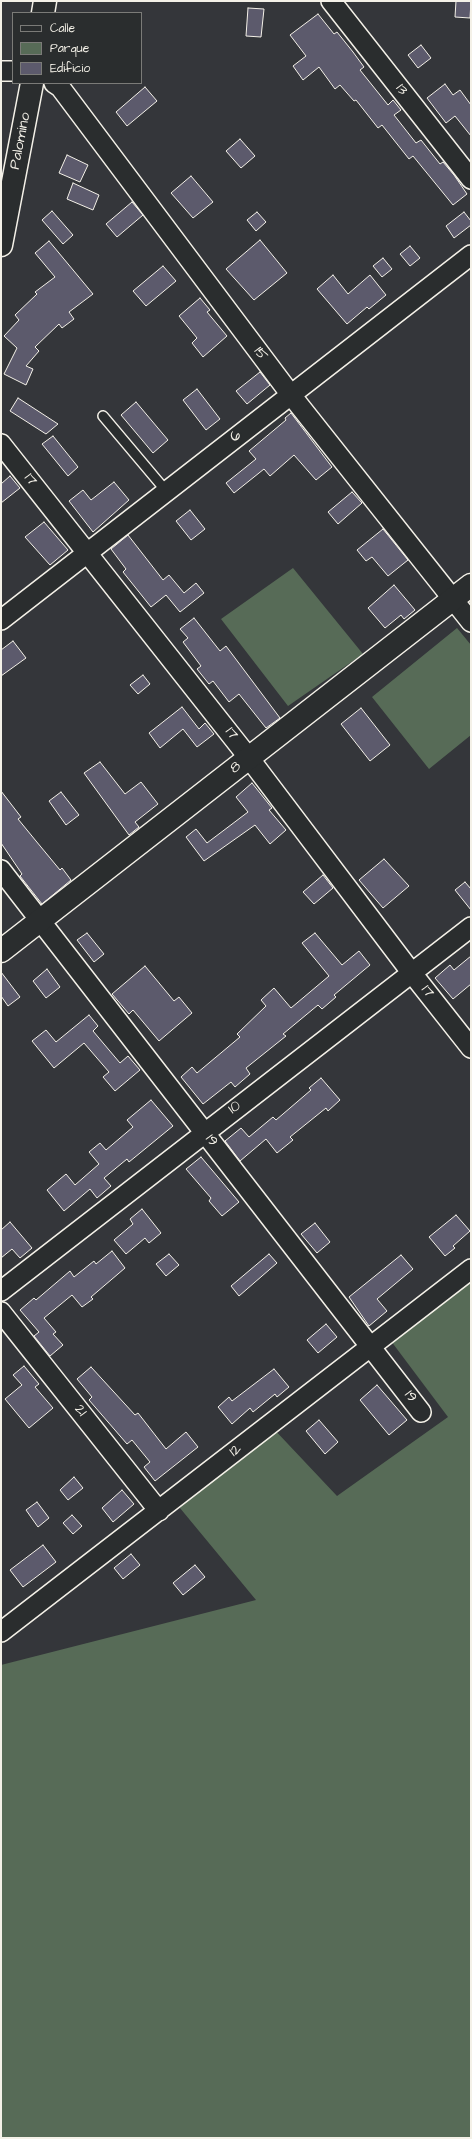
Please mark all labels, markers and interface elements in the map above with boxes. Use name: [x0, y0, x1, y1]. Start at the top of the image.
legend: [12, 12, 142, 84]
text: Calle: [50, 20, 75, 37]
text: Parque: [50, 40, 89, 57]
text: Edificio: [50, 60, 90, 77]
street label: 13: [391, 81, 411, 99]
street label: Palomino: [7, 111, 35, 171]
street label: 15: [249, 344, 271, 364]
street label: 6: [227, 427, 245, 447]
street label: 17: [19, 470, 41, 490]
street label: 17: [220, 724, 242, 744]
street label: 8: [227, 758, 245, 778]
street label: 17: [416, 982, 438, 1002]
street label: 10: [225, 1097, 245, 1119]
street label: 19: [201, 1131, 221, 1151]
street label: 19: [400, 1387, 420, 1407]
street label: 21: [70, 1401, 90, 1421]
street label: 12: [226, 1441, 246, 1461]

